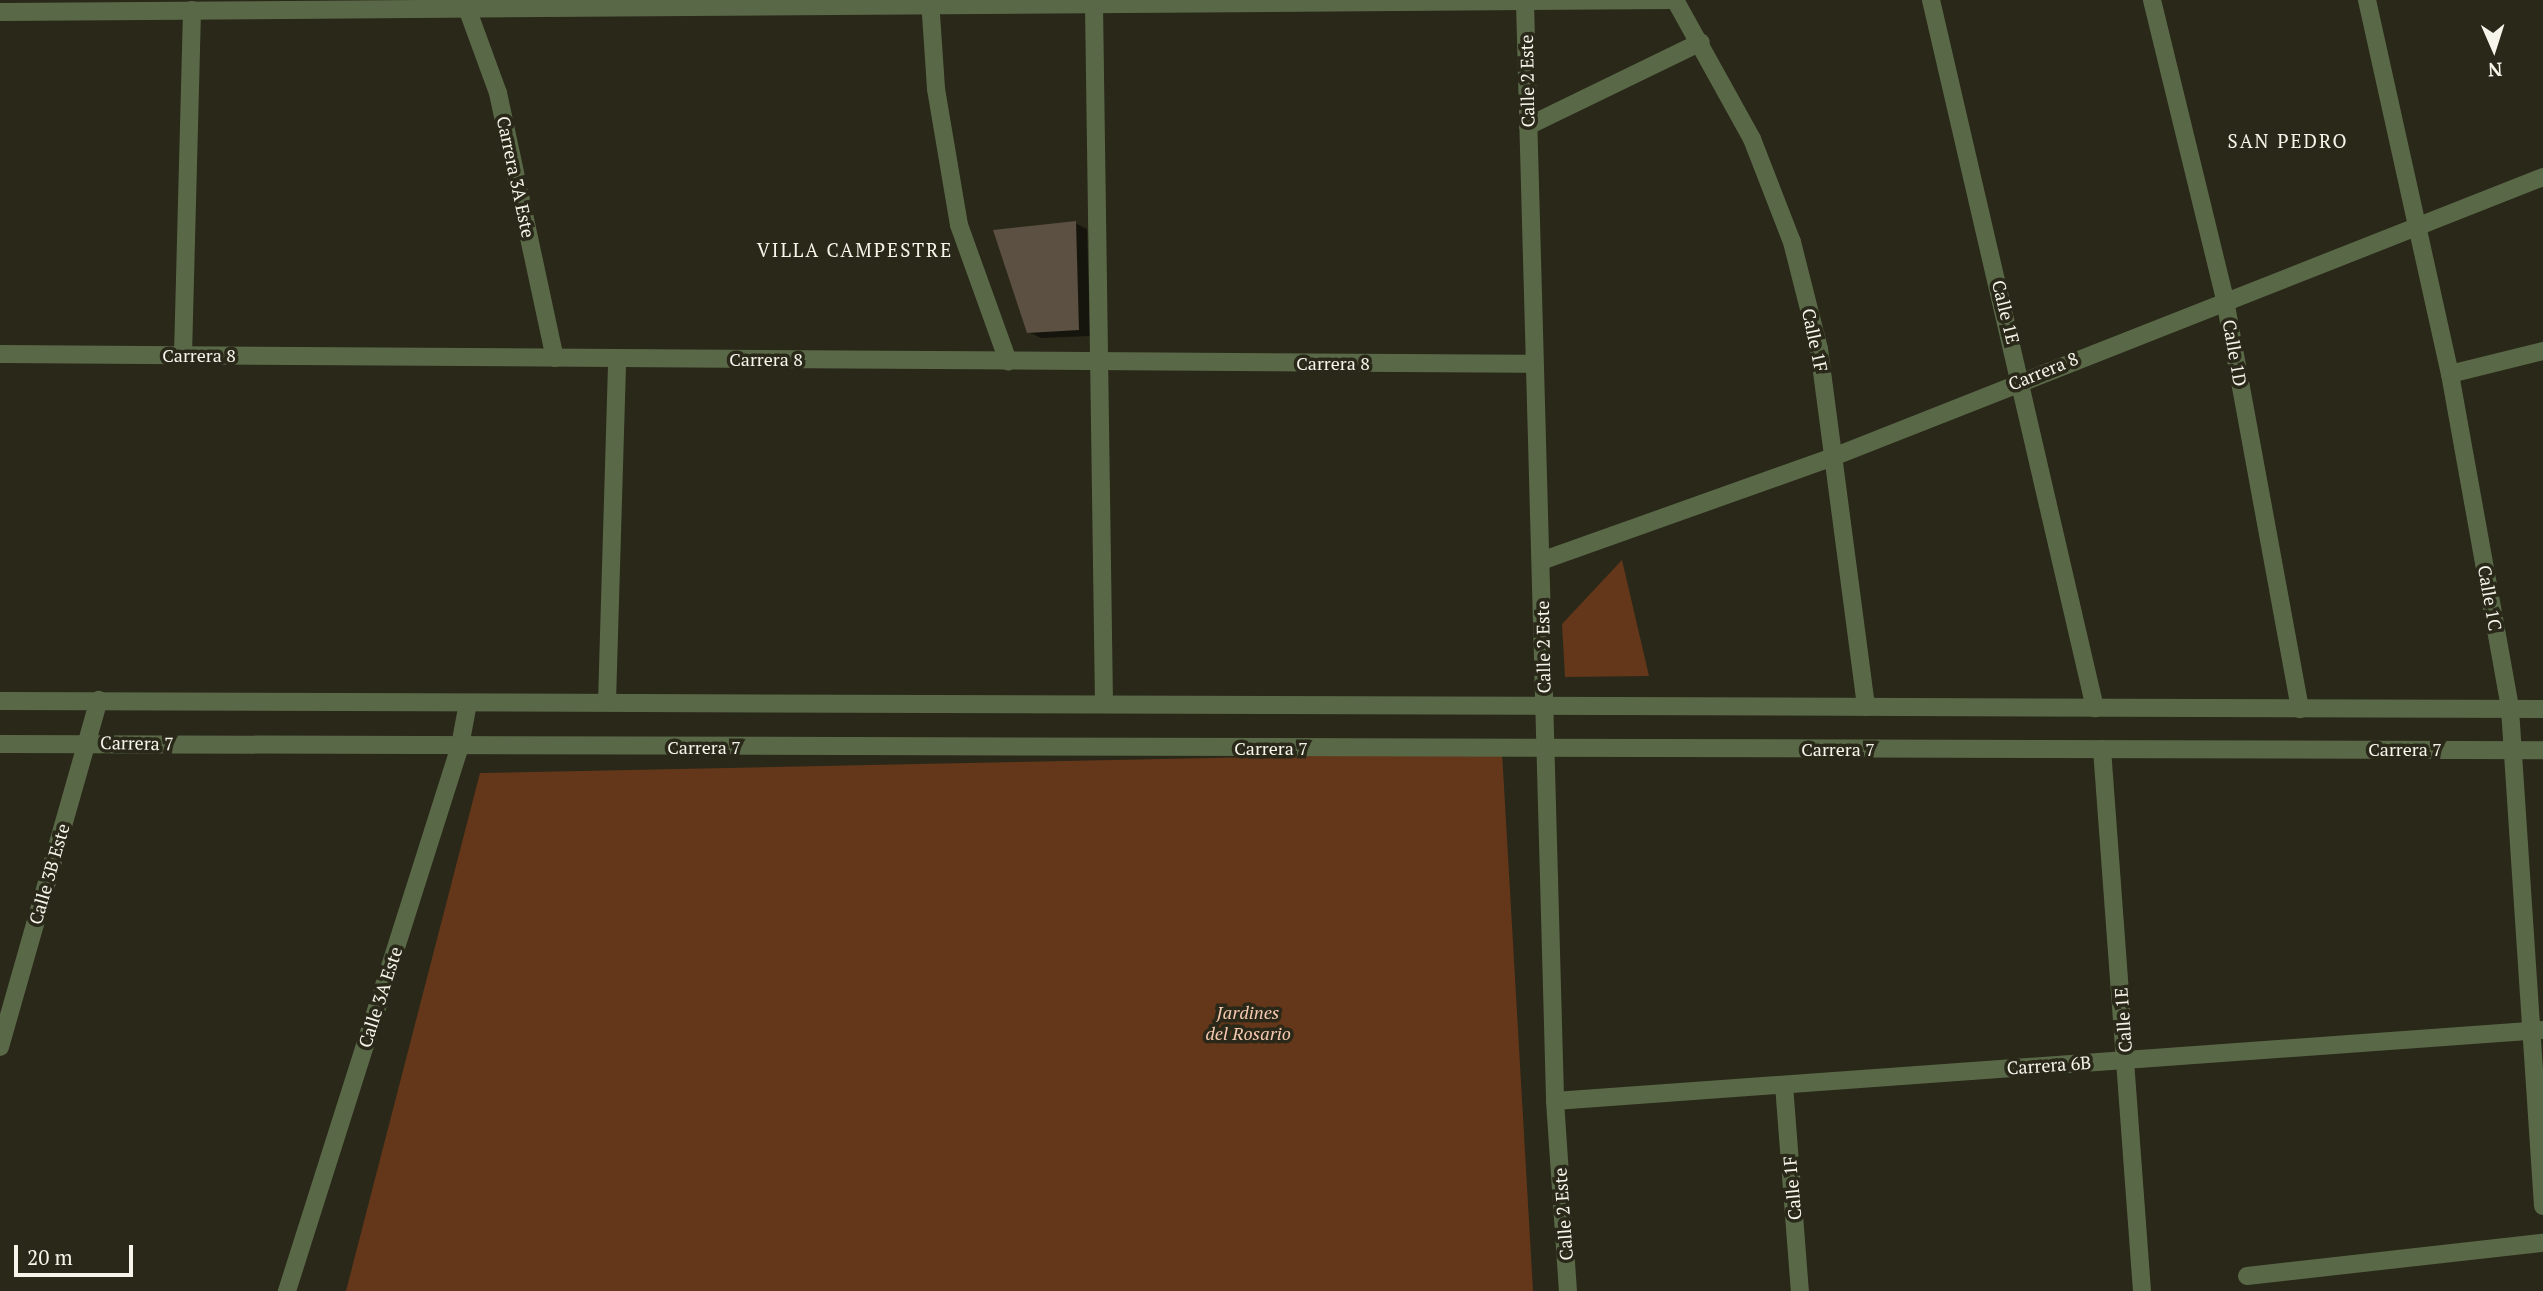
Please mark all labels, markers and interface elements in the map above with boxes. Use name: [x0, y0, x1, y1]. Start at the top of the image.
north arrow: [2459, 14, 2529, 84]
street label: Calle 2 Este: [1515, 34, 1539, 128]
text: N: [2487, 58, 2503, 83]
street label: Carrera 3A Este: [493, 114, 539, 240]
district label: SAN PEDRO: [2229, 130, 2347, 152]
district label: VILLA CAMPESTRE: [758, 239, 952, 261]
street label: Calle 1E: [1988, 278, 2024, 346]
street label: Calle 1F: [1798, 306, 1832, 374]
street label: Calle 1D: [2219, 318, 2251, 388]
street label: Carrera 8: [162, 344, 236, 366]
street label: Carrera 8: [2005, 347, 2081, 395]
street label: Carrera 8: [729, 348, 803, 370]
street label: Carrera 8: [1296, 352, 1370, 374]
street label: Calle 1C: [2474, 564, 2506, 632]
street label: Calle 2 Este: [1531, 600, 1555, 694]
street label: Carrera 7: [100, 732, 174, 754]
street label: Carrera 7: [667, 736, 741, 758]
street label: Carrera 7: [1234, 737, 1308, 759]
street label: Carrera 7: [1801, 738, 1875, 760]
street label: Carrera 7: [2368, 738, 2442, 760]
street label: Calle 3B Este: [24, 821, 74, 927]
street label: Calle 3A Este: [353, 944, 407, 1050]
street label: Calle 1E: [2110, 987, 2136, 1053]
park label: Jardines del Rosario: [1205, 1002, 1291, 1044]
street label: Carrera 6B: [2006, 1051, 2092, 1079]
street label: Calle 1F: [1778, 1155, 1806, 1221]
street label: Calle 2 Este: [1549, 1167, 1577, 1261]
scale bar: [18, 1232, 136, 1276]
text: 20 m: [27, 1243, 73, 1271]

